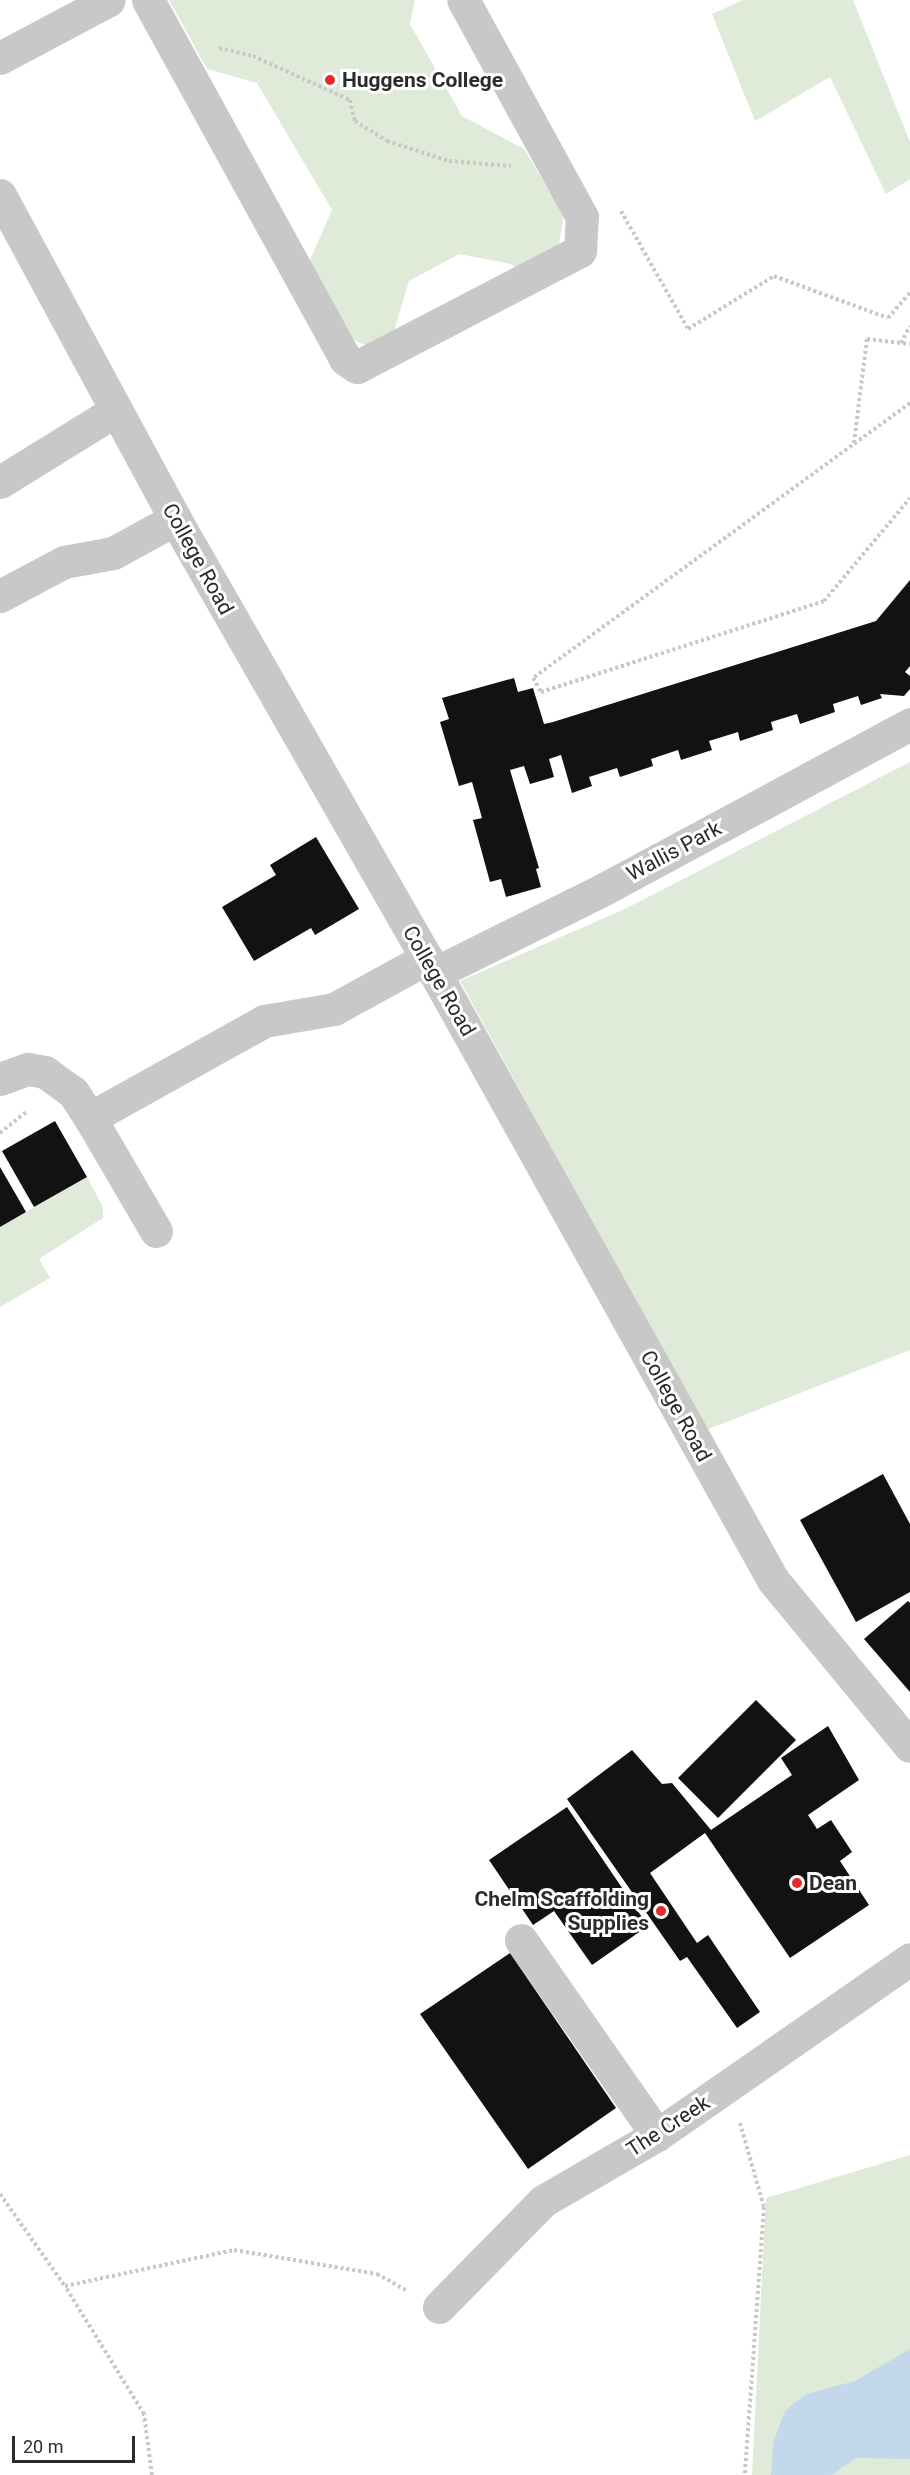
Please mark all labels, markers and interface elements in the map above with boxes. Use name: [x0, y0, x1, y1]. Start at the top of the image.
place label: Huggens College: [342, 67, 503, 93]
marker: Huggens College: [323, 73, 337, 87]
street label: College Road: [157, 499, 239, 619]
street label: Wallis Park: [622, 816, 726, 886]
street label: College Road: [397, 921, 481, 1041]
street label: College Road: [635, 1346, 717, 1466]
place label: Dean: [809, 1870, 857, 1896]
marker: Dean: [790, 1876, 804, 1890]
place label: Chelm Scaffolding Supplies: [474, 1886, 649, 1936]
marker: Chelm Scaffolding Supplies: [654, 1904, 668, 1918]
street label: The Creek: [622, 2090, 714, 2162]
scale bar: [15, 2424, 138, 2462]
text: 20 m: [23, 2436, 63, 2457]

